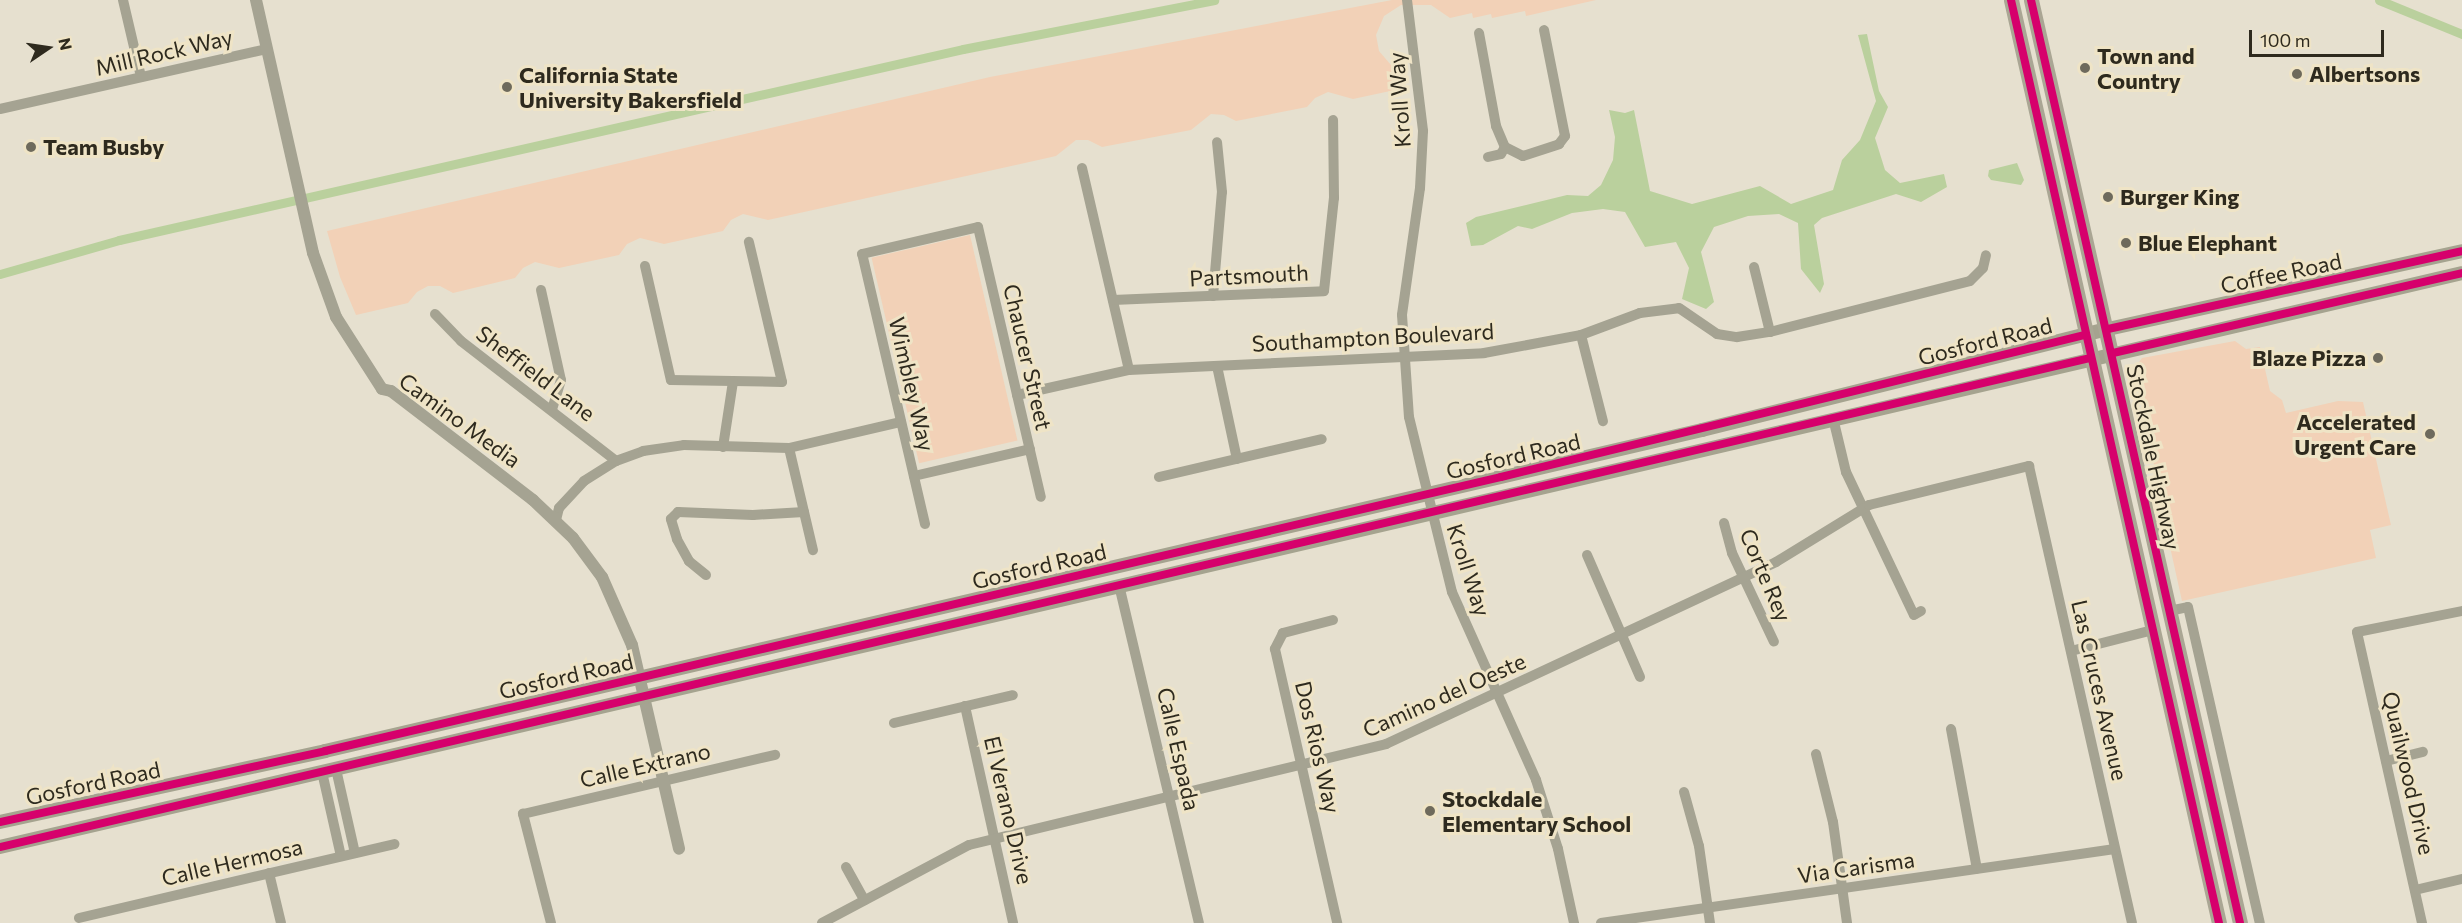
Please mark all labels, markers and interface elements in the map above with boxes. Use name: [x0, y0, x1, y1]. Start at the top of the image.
north arrow: [18, 18, 78, 78]
scale bar: [2252, 18, 2387, 56]
street label: Mill Rock Way: [93, 23, 235, 81]
text: 100 m: [2260, 29, 2310, 51]
text: N: [55, 36, 77, 52]
place label: Town and Country: [2097, 42, 2195, 94]
street label: Kroll Way: [1382, 51, 1416, 149]
place label: California State University Bakersfield: [519, 61, 742, 112]
marker: Town and Country: [2078, 61, 2092, 75]
place label: Albertsons: [2309, 61, 2420, 87]
marker: Albertsons: [2290, 67, 2304, 81]
marker: California State University Bakersfield: [500, 80, 514, 94]
place label: Team Busby: [43, 134, 164, 160]
marker: Team Busby: [24, 140, 38, 154]
place label: Burger King: [2120, 184, 2239, 210]
marker: Burger King: [2101, 190, 2115, 204]
place label: Blue Elephant: [2138, 230, 2277, 256]
marker: Blue Elephant: [2119, 236, 2133, 250]
street label: Coffee Road: [2218, 247, 2344, 299]
street label: Partsmouth: [1189, 259, 1309, 291]
street label: Chaucer Street: [998, 281, 1058, 433]
street label: Gosford Road: [1915, 312, 2055, 370]
street label: Wimbley Way: [884, 314, 940, 454]
street label: Southampton Boulevard: [1251, 317, 1495, 357]
street label: Sheffield Lane: [471, 320, 601, 426]
place label: Blaze Pizza: [2252, 345, 2366, 371]
marker: Blaze Pizza: [2371, 351, 2385, 365]
street label: Stockdale Highway: [2121, 362, 2187, 552]
street label: Camino Media: [394, 367, 526, 473]
place label: Accelerated Urgent Care: [2294, 408, 2416, 460]
marker: Accelerated Urgent Care: [2421, 425, 2439, 443]
street label: Gosford Road: [1443, 428, 1583, 484]
street label: Kroll Way: [1442, 520, 1496, 620]
street label: Corte Rey: [1735, 525, 1797, 625]
street label: Gosford Road: [969, 538, 1109, 594]
street label: Las Cruces Avenue: [2066, 597, 2134, 783]
street label: Camino del Oeste: [1358, 647, 1530, 743]
street label: Gosford Road: [496, 648, 636, 704]
street label: Dos Rios Way: [1290, 678, 1346, 816]
street label: Calle Espada: [1152, 685, 1206, 813]
street label: Quailwood Drive: [2377, 689, 2441, 857]
street label: El Verano Drive: [979, 733, 1039, 887]
street label: Calle Extrano: [577, 737, 713, 793]
street label: Gosford Road: [23, 756, 163, 810]
place label: Stockdale Elementary School: [1442, 785, 1631, 836]
marker: Stockdale Elementary School: [1423, 804, 1437, 818]
street label: Calle Hermosa: [159, 833, 305, 891]
street label: Via Carisma: [1796, 846, 1916, 888]

